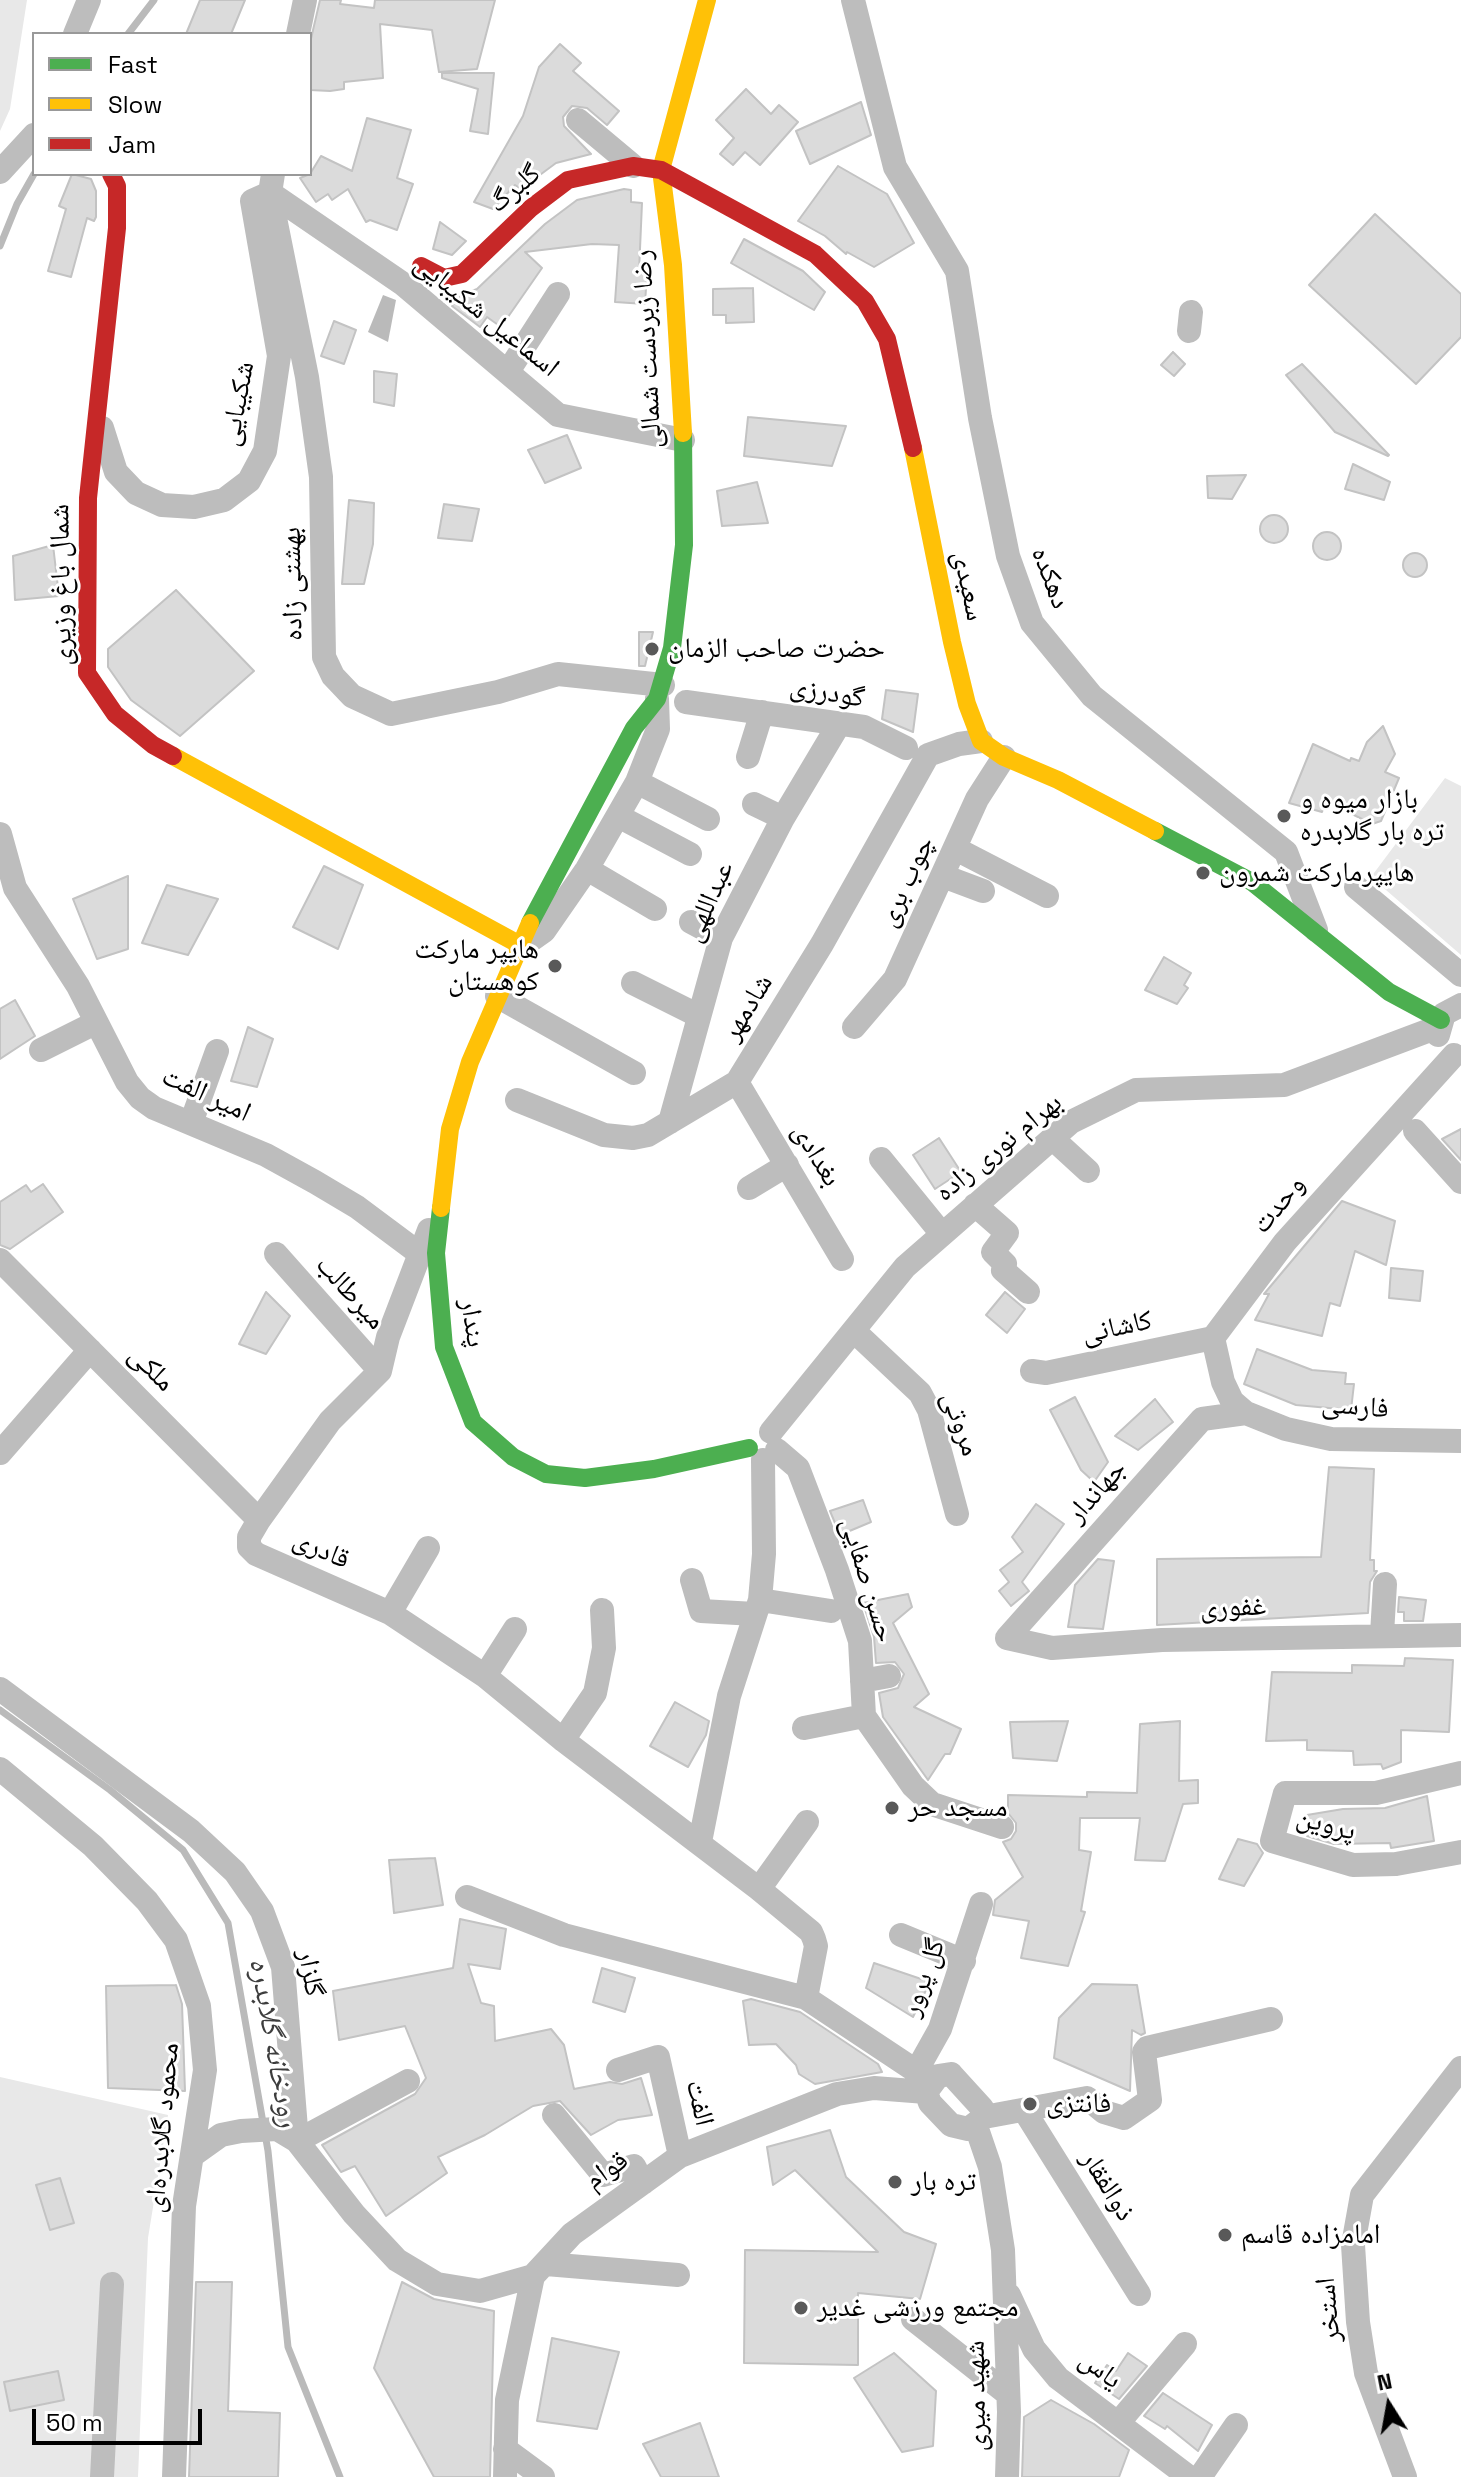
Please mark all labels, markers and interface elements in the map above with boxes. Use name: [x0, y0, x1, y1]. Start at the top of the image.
legend: [32, 32, 312, 176]
text: Fast: [108, 49, 158, 80]
text: Slow: [108, 89, 162, 120]
text: Jam: [108, 129, 156, 160]
street label: گلبرگ: [482, 157, 548, 221]
street label: اسماعیل شکیبایی: [407, 247, 565, 385]
street label: رضا زبردست شمالی: [626, 249, 670, 449]
street label: شکیبایی: [213, 359, 263, 449]
street label: شمال باغ وزیری: [44, 504, 80, 666]
street label: بهشتی زاده: [275, 527, 311, 641]
street label: دهکده: [1023, 542, 1077, 614]
street label: سعیدی: [944, 548, 992, 624]
place label: حضرت صاحب الزمان: [668, 632, 885, 666]
marker: حضرت صاحب الزمان: [643, 640, 661, 658]
street label: گودرزی: [787, 670, 867, 716]
place label: بازار میوه و تره بار گلابدره: [1300, 783, 1444, 849]
marker: بازار میوه و تره بار گلابدره: [1275, 807, 1293, 825]
street label: چوب بری: [871, 831, 943, 933]
street label: عبداللهی: [676, 856, 742, 948]
place label: هایپرمارکت شمرون: [1219, 856, 1414, 890]
marker: هایپرمارکت شمرون: [1194, 864, 1212, 882]
place label: هایپر مارکت کوهستان: [414, 933, 539, 999]
marker: هایپر مارکت کوهستان: [546, 957, 564, 975]
street label: شادمهر: [715, 969, 781, 1047]
street label: امیر الفت: [156, 1060, 256, 1130]
street label: بهرام نوری زاده: [929, 1087, 1069, 1209]
street label: بغدادی: [784, 1117, 848, 1193]
street label: وحدت: [1245, 1169, 1313, 1241]
street label: میرطالب: [308, 1249, 392, 1337]
street label: پندار: [452, 1296, 492, 1350]
street label: کاشانی: [1079, 1304, 1155, 1352]
street label: ملکی: [121, 1339, 181, 1399]
street label: مروتی: [933, 1387, 987, 1461]
street label: فارسی: [1320, 1387, 1390, 1427]
street label: جهاندار: [1060, 1453, 1134, 1531]
street label: حسن صفایی: [832, 1514, 902, 1646]
street label: قادری: [287, 1523, 355, 1577]
street label: غفوری: [1199, 1590, 1267, 1626]
place label: مسجد حر: [908, 1791, 1008, 1825]
marker: مسجد حر: [883, 1799, 901, 1817]
street label: پروین: [1293, 1801, 1359, 1849]
street label: گل پرور: [894, 1935, 954, 2021]
street label: گلزار: [289, 1947, 331, 1999]
water label: رودخانه گلابدره: [240, 1956, 306, 2130]
street label: محمود گلابدره‌ای: [139, 2041, 187, 2215]
street label: الفت: [677, 2077, 721, 2129]
place label: فانتزی: [1046, 2087, 1111, 2121]
marker: فانتزی: [1021, 2095, 1039, 2113]
street label: قوام: [579, 2144, 635, 2198]
street label: ذوالفقار: [1072, 2145, 1142, 2227]
place label: تره بار: [911, 2165, 976, 2199]
marker: تره بار: [886, 2173, 904, 2191]
place label: امامزاده قاسم: [1241, 2218, 1381, 2252]
marker: امامزاده قاسم: [1216, 2226, 1234, 2244]
street label: استخر: [1309, 2276, 1349, 2344]
place label: مجتمع ورزشی غدیر: [817, 2291, 1019, 2325]
marker: مجتمع ورزشی غدیر: [792, 2299, 810, 2317]
street label: شهید میری: [959, 2340, 995, 2452]
street label: یاس: [1072, 2343, 1128, 2397]
north arrow: [1349, 2365, 1429, 2445]
text: N: [1375, 2366, 1394, 2397]
scale bar: [36, 2393, 206, 2443]
text: 50 m: [46, 2407, 103, 2438]

